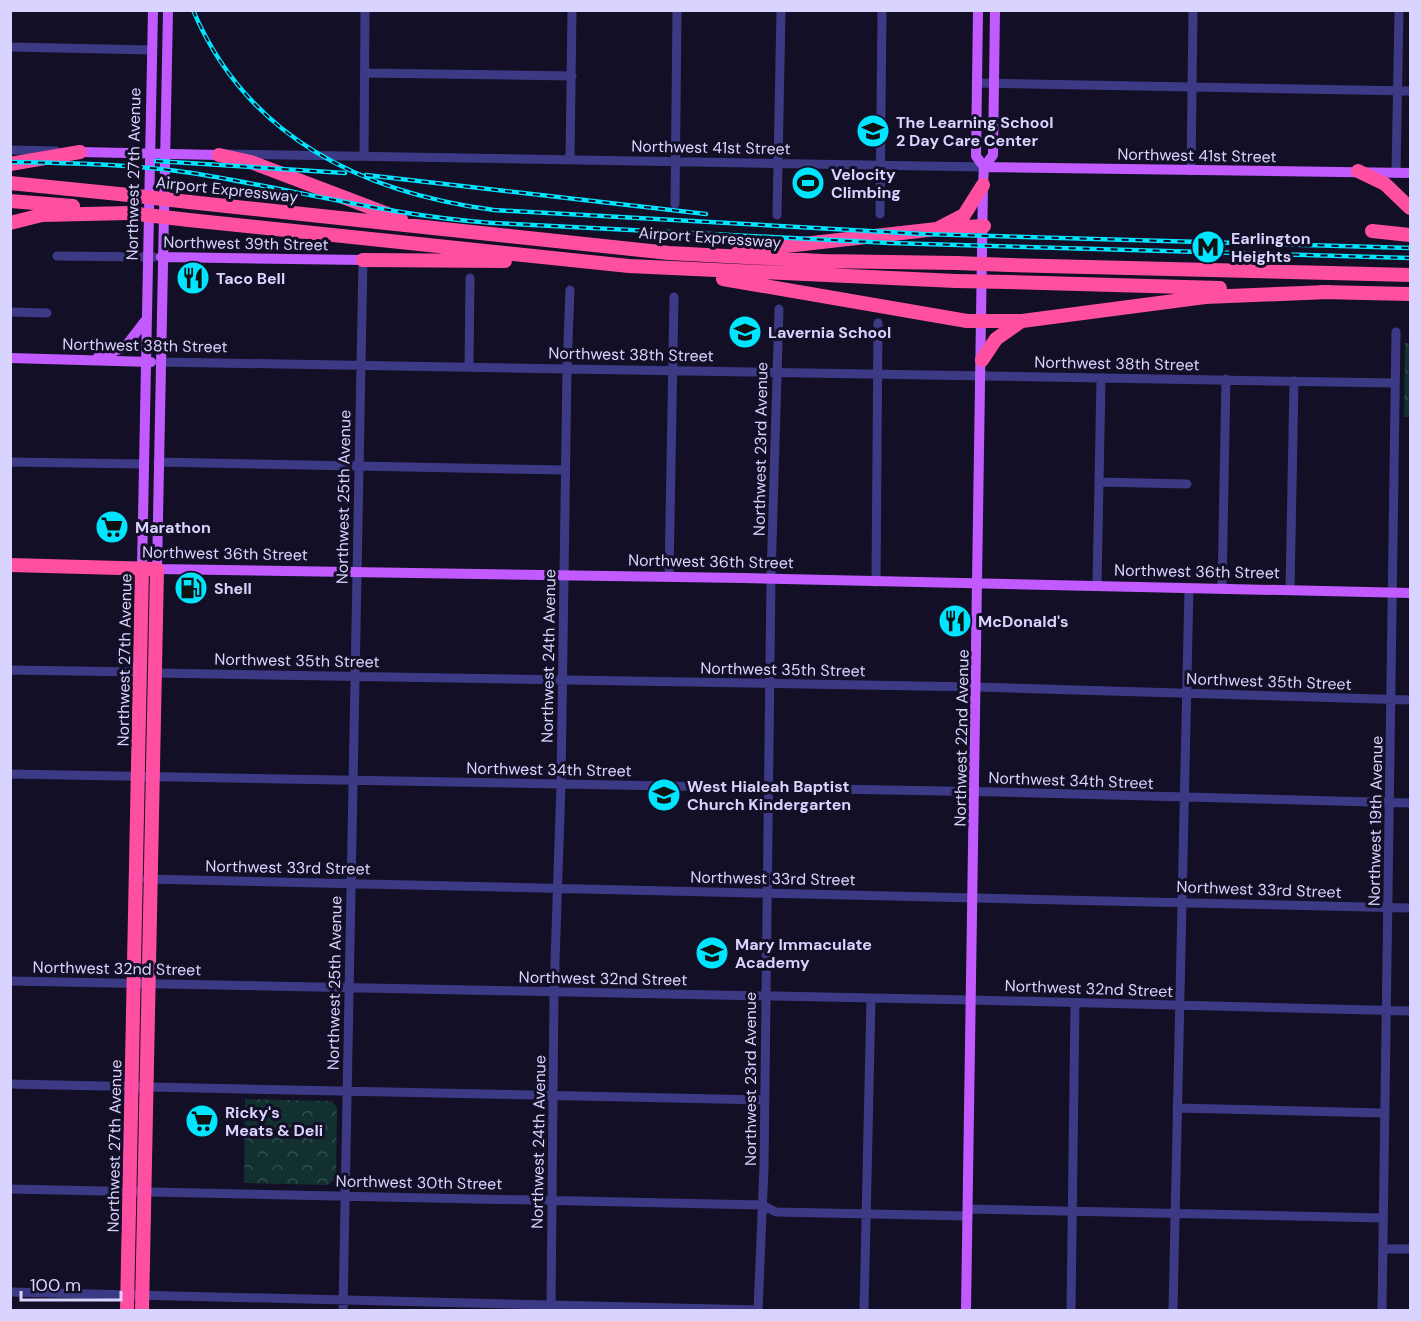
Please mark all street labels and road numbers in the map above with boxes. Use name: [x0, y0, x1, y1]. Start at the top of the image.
street label: Northwest 27th Avenue: [121, 87, 146, 261]
street label: Northwest 41st Street: [631, 136, 791, 159]
street label: Northwest 41st Street: [1117, 144, 1277, 167]
street label: Airport Expressway: [155, 172, 299, 207]
street label: Airport Expressway: [638, 222, 782, 253]
street label: Northwest 39th Street: [163, 232, 329, 255]
street label: Northwest 38th Street: [62, 334, 228, 357]
street label: Northwest 38th Street: [548, 343, 714, 366]
street label: Northwest 38th Street: [1034, 352, 1200, 375]
street label: Northwest 23rd Avenue: [748, 362, 773, 536]
street label: Northwest 25th Avenue: [331, 410, 356, 584]
street label: Northwest 36th Street: [142, 542, 308, 565]
street label: Northwest 36th Street: [628, 550, 794, 573]
street label: Northwest 36th Street: [1114, 560, 1280, 583]
street label: Northwest 24th Avenue: [536, 569, 561, 743]
street label: Northwest 27th Avenue: [112, 573, 137, 747]
street label: Northwest 35th Street: [214, 649, 380, 672]
street label: Northwest 22nd Avenue: [949, 649, 974, 827]
street label: Northwest 35th Street: [700, 658, 866, 681]
street label: Northwest 35th Street: [1186, 668, 1352, 695]
street label: Northwest 19th Avenue: [1364, 736, 1387, 906]
street label: Northwest 34th Street: [466, 758, 632, 781]
street label: Northwest 34th Street: [988, 767, 1154, 794]
street label: Northwest 33rd Street: [205, 856, 371, 879]
street label: Northwest 33rd Street: [690, 867, 856, 890]
street label: Northwest 33rd Street: [1176, 876, 1342, 903]
street label: Northwest 25th Avenue: [322, 896, 347, 1070]
street label: Northwest 32nd Street: [33, 957, 201, 980]
street label: Northwest 32nd Street: [519, 967, 687, 990]
street label: Northwest 32nd Street: [1004, 975, 1174, 1002]
street label: Northwest 23rd Avenue: [740, 992, 761, 1166]
street label: Northwest 24th Avenue: [526, 1055, 551, 1229]
street label: Northwest 27th Avenue: [102, 1059, 127, 1233]
street label: Northwest 30th Street: [336, 1171, 502, 1194]

